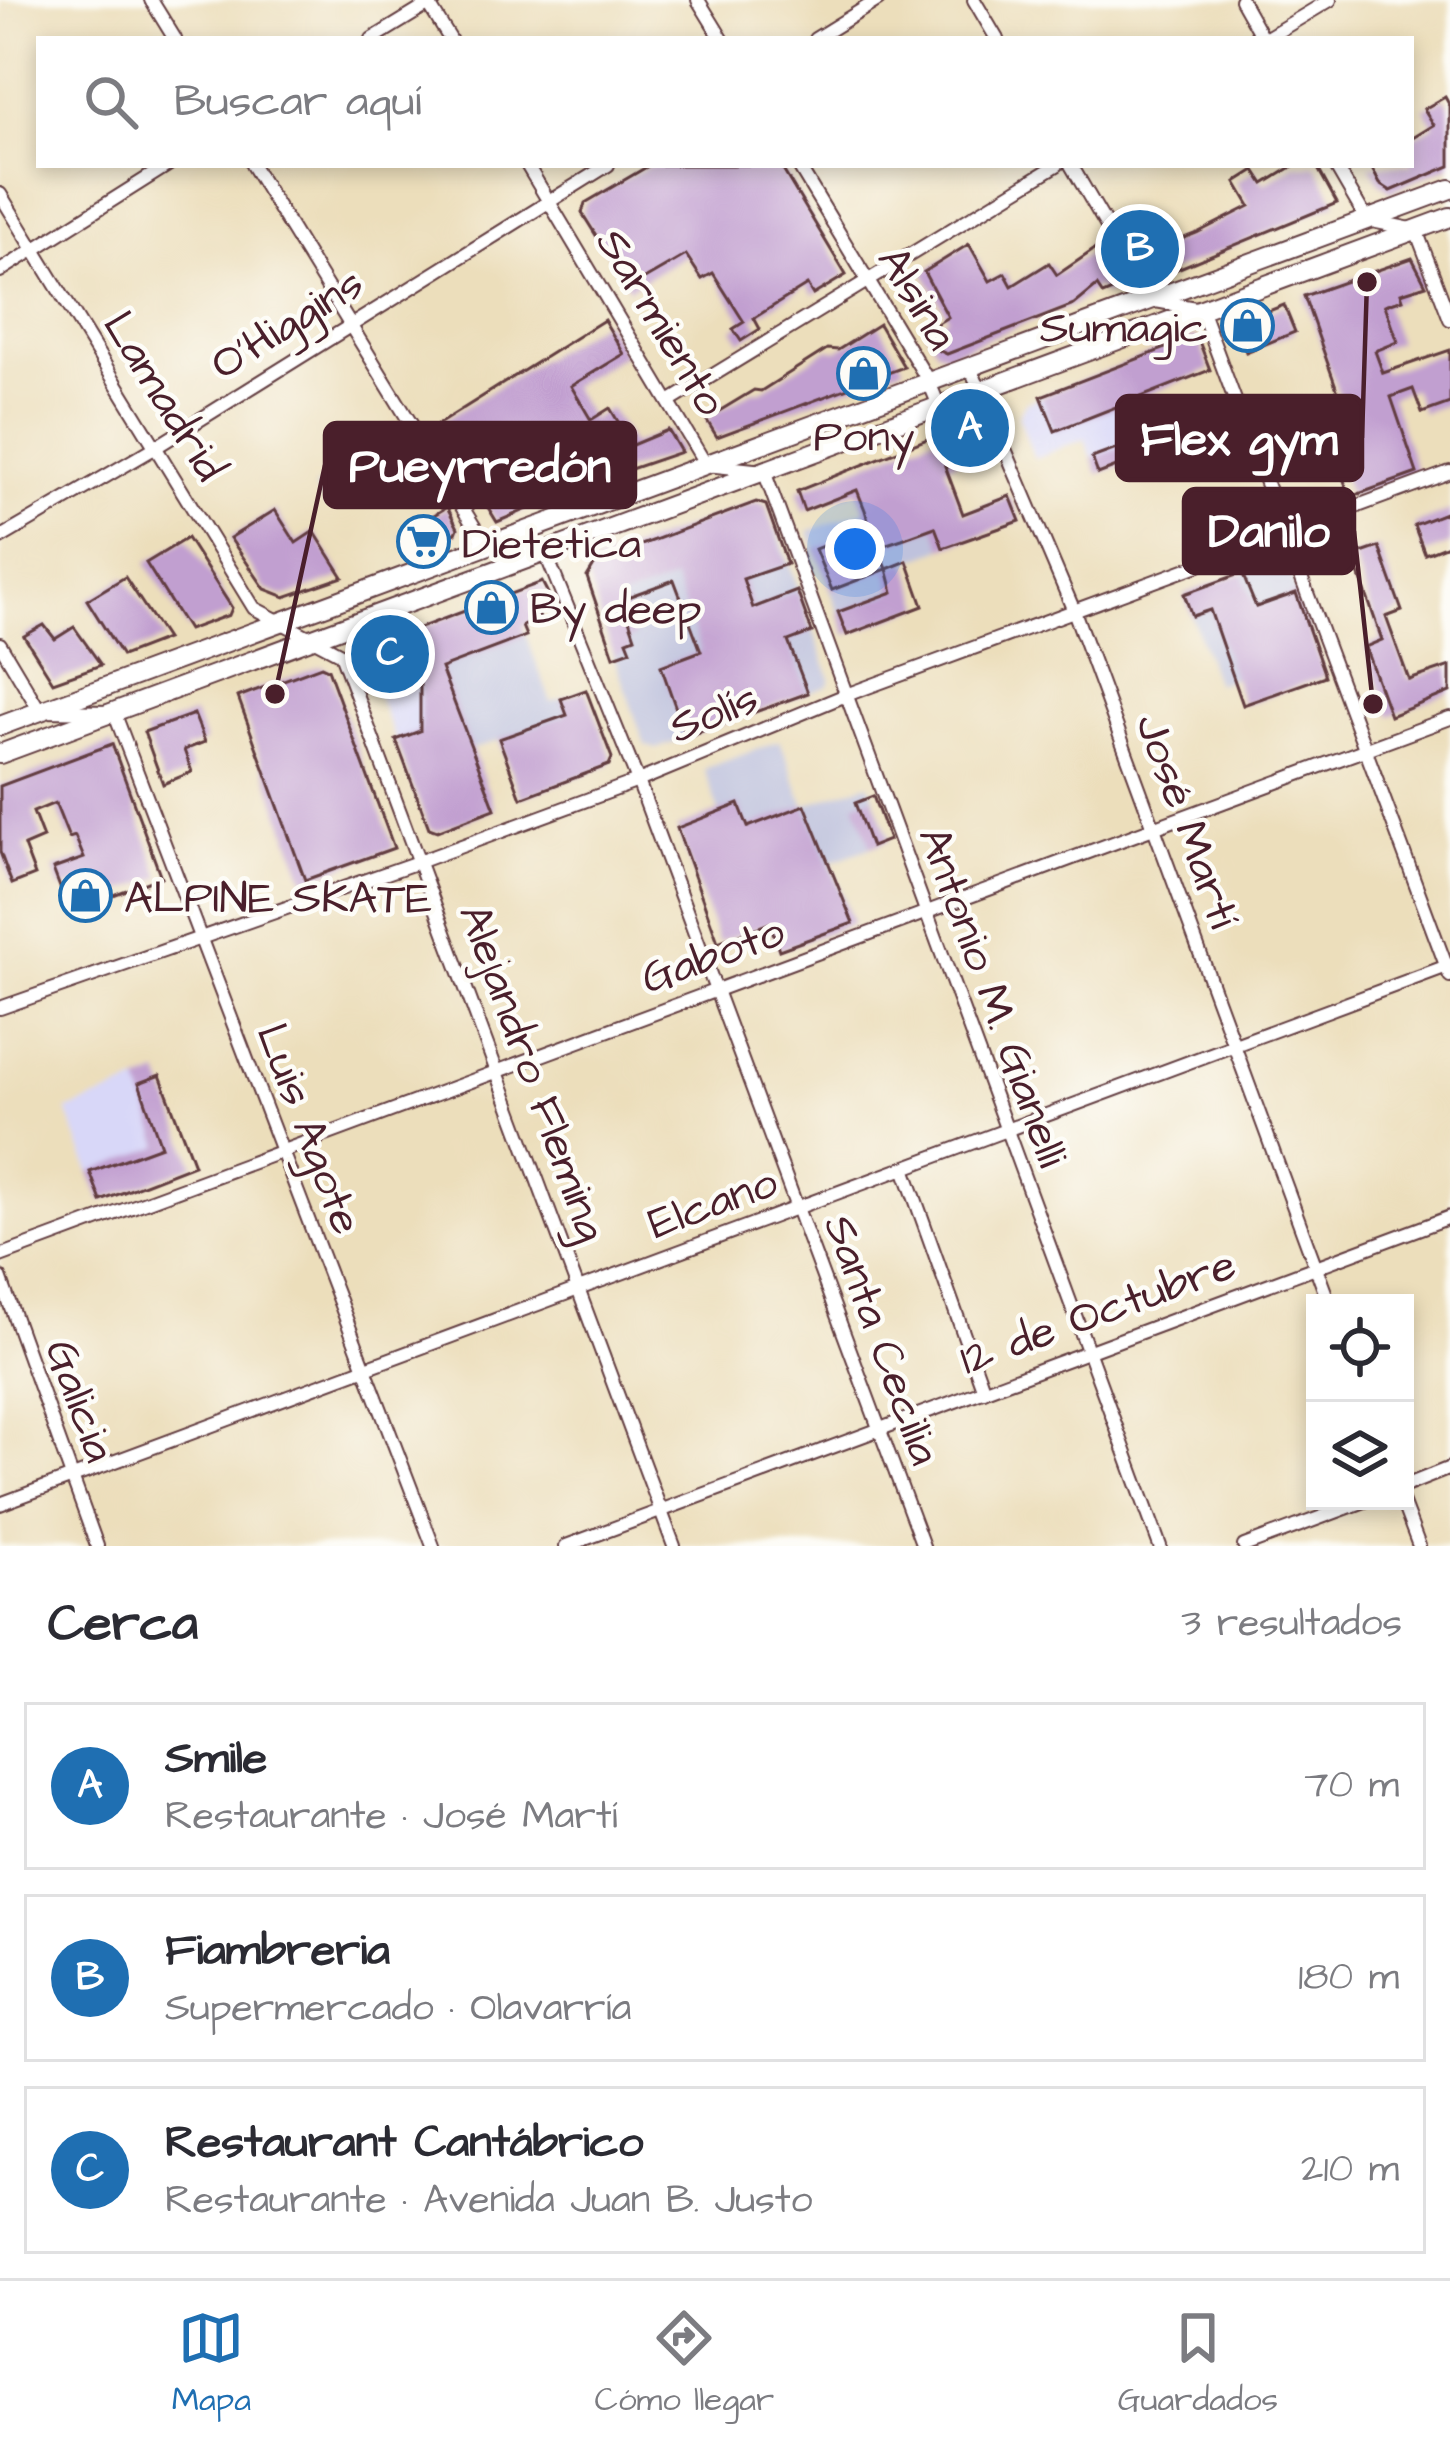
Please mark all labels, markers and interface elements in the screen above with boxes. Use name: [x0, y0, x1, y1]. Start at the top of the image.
search box: [36, 36, 1414, 168]
icon: search: [78, 69, 144, 135]
text: Buscar aquí: [174, 71, 421, 133]
pin: B: [1101, 204, 1179, 294]
street label: Sarmiento: [580, 217, 741, 428]
street label: Alsina: [861, 235, 972, 362]
street label: O'Higgins: [199, 253, 376, 396]
place label: Sumagic: [1040, 298, 1208, 360]
shop icon: Sumagic: [1219, 298, 1275, 354]
street label: Lamadrid: [87, 300, 240, 493]
shop icon: Pony: [836, 346, 892, 402]
pin: A: [931, 383, 1009, 473]
callout: Flex gym: [1117, 396, 1362, 480]
place label: Pony: [813, 407, 915, 470]
text: Flex gym: [1140, 408, 1338, 476]
callout: Pueyrredón: [325, 423, 635, 507]
text: Pueyrredón: [349, 435, 611, 503]
callout: Danilo: [1184, 489, 1354, 573]
text: Danilo: [1208, 500, 1330, 566]
supermarket icon: Dietetica: [395, 514, 451, 570]
place label: Dietetica: [462, 514, 641, 576]
your location: [825, 519, 885, 579]
shop icon: By deep: [463, 579, 519, 635]
place label: By deep: [530, 579, 702, 642]
pin: C: [351, 609, 429, 699]
street label: Solís: [660, 668, 768, 760]
street label: José Martí: [1119, 705, 1254, 937]
street label: Antonio M. Gianelli: [902, 818, 1083, 1176]
shop icon: ALPINE SKATE: [57, 868, 113, 924]
place label: ALPINE SKATE: [124, 868, 432, 930]
street label: Alejandro Fleming: [442, 896, 622, 1250]
street label: Gaboto: [633, 901, 793, 1010]
street label: Luis Agote: [240, 1015, 377, 1243]
street label: Elcano: [640, 1152, 786, 1256]
street label: Santa Cecilia: [807, 1206, 955, 1474]
street label: 12 de Octubre: [952, 1234, 1244, 1391]
map controls: [1306, 1294, 1414, 1510]
button: locate: [1306, 1294, 1414, 1402]
street label: Galicia: [28, 1331, 130, 1471]
button: layers: [1306, 1402, 1414, 1510]
text: Cerca: [48, 1589, 198, 1660]
text: 3 resultados: [1181, 1597, 1402, 1651]
text: Smile: [165, 1728, 267, 1790]
text: A: [78, 1759, 102, 1813]
text: 70 m: [1304, 1759, 1399, 1813]
text: Restaurante · José Martí: [165, 1790, 618, 1844]
text: Fiambreria: [165, 1920, 390, 1982]
text: B: [76, 1951, 104, 2005]
text: 180 m: [1298, 1951, 1399, 2005]
text: Supermercado · Olavarría: [165, 1982, 631, 2036]
text: Restaurant Cantábrico: [165, 2112, 643, 2174]
text: C: [76, 2143, 104, 2197]
text: 210 m: [1301, 2143, 1399, 2197]
text: Restaurante · Avenida Juan B. Justo: [165, 2174, 812, 2228]
tab: Mapa: [172, 2305, 251, 2423]
tab: Cómo llegar: [595, 2305, 774, 2423]
tab: Guardados: [1118, 2305, 1278, 2423]

